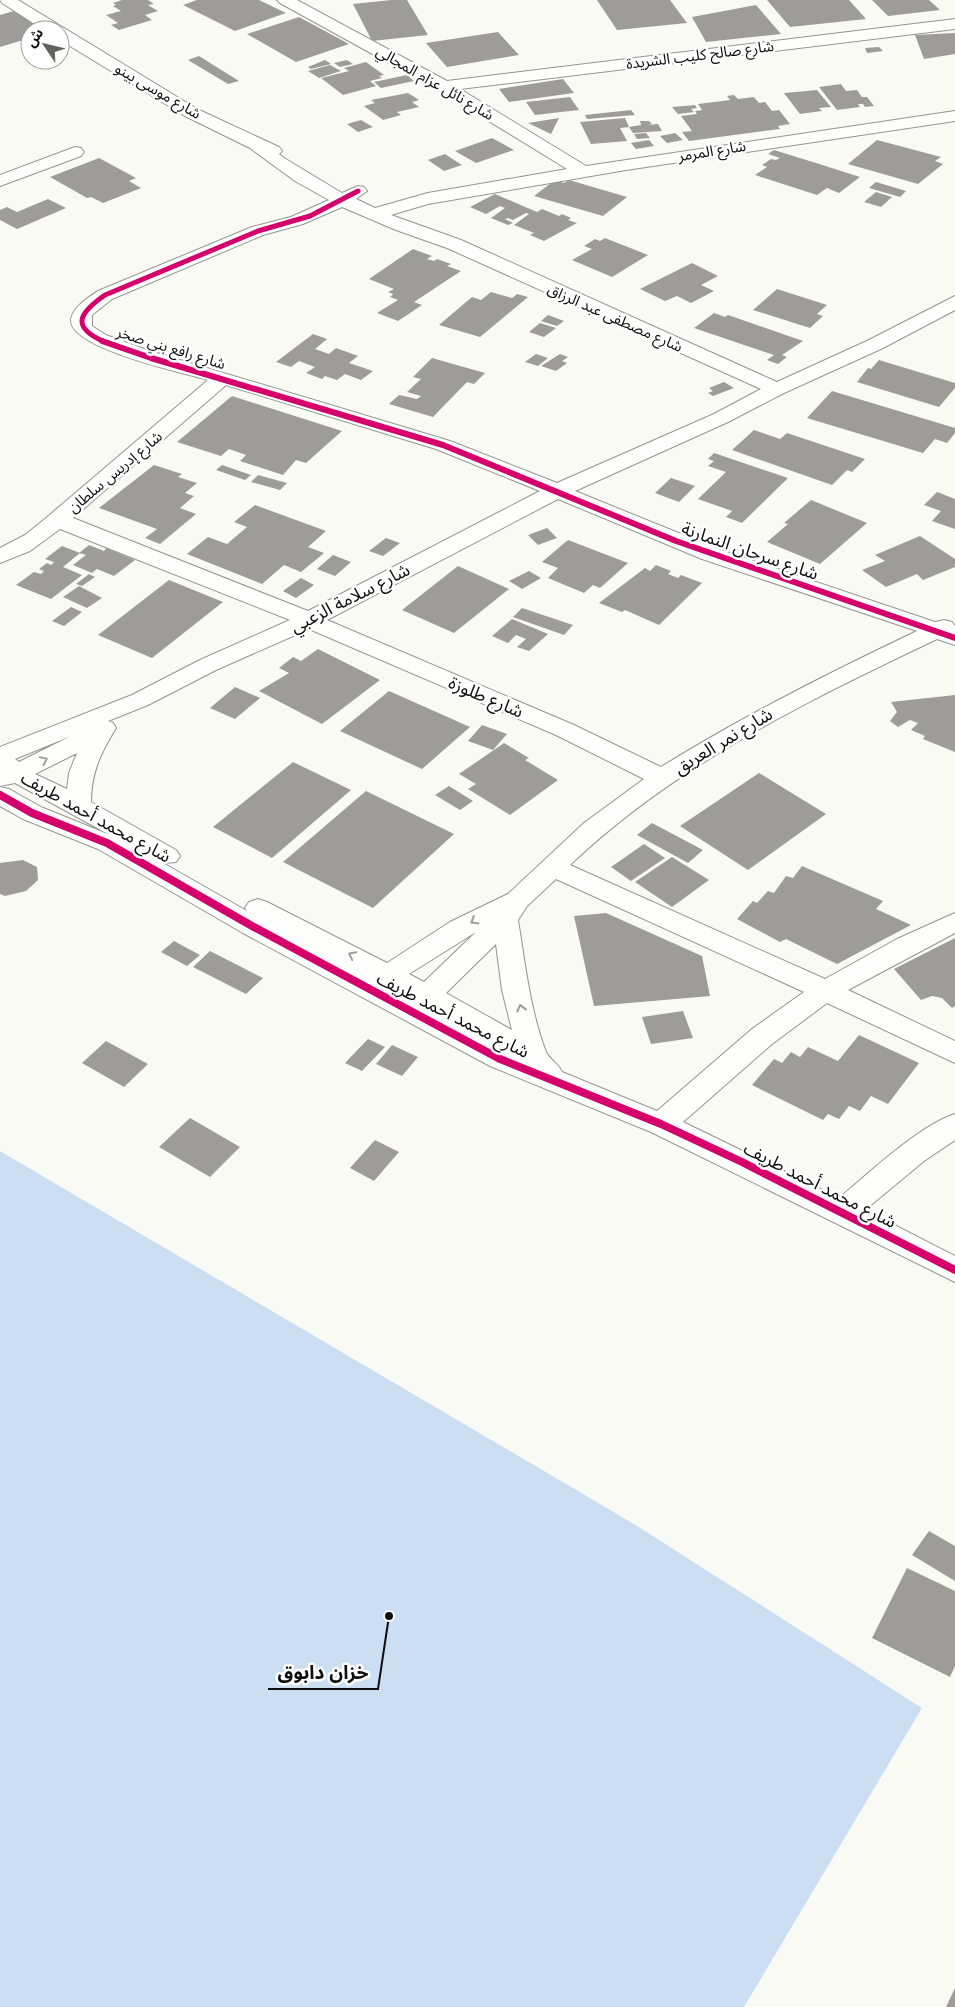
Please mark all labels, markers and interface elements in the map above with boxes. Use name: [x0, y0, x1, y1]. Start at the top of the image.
north arrow: [20, 20, 70, 70]
text: ش: [21, 24, 49, 52]
street label: شارع صالح كليب الشريدة: [625, 35, 776, 76]
street label: شارع نائل عزام المجالي: [371, 40, 498, 127]
street label: شارع موسى بينو: [110, 57, 205, 126]
street label: شارع المرمر: [676, 135, 748, 168]
street label: شارع مصطفى عبد الرزاق: [543, 278, 686, 359]
street label: شارع رافع بني صخر: [112, 321, 229, 376]
street label: شارع إدريس سلطان: [63, 426, 168, 519]
street label: شارع سرحان النمارنة: [678, 515, 822, 588]
street label: شارع سلامة الزعبي: [286, 557, 415, 640]
street label: شارع طلوزة: [444, 670, 527, 725]
street label: شارع نمر العريق: [669, 701, 778, 782]
one-way arrow: [39, 756, 48, 766]
street label: شارع محمد أحمد طريف: [16, 765, 176, 870]
one-way arrow: [471, 915, 480, 925]
one-way arrow: [348, 951, 357, 961]
street label: شارع محمد أحمد طريف: [372, 965, 534, 1066]
one-way arrow: [516, 1005, 526, 1013]
street label: شارع محمد أحمد طريف: [739, 1135, 901, 1236]
callout: خزان دابوق: [268, 1655, 378, 1689]
text: خزان دابوق: [278, 1659, 368, 1688]

